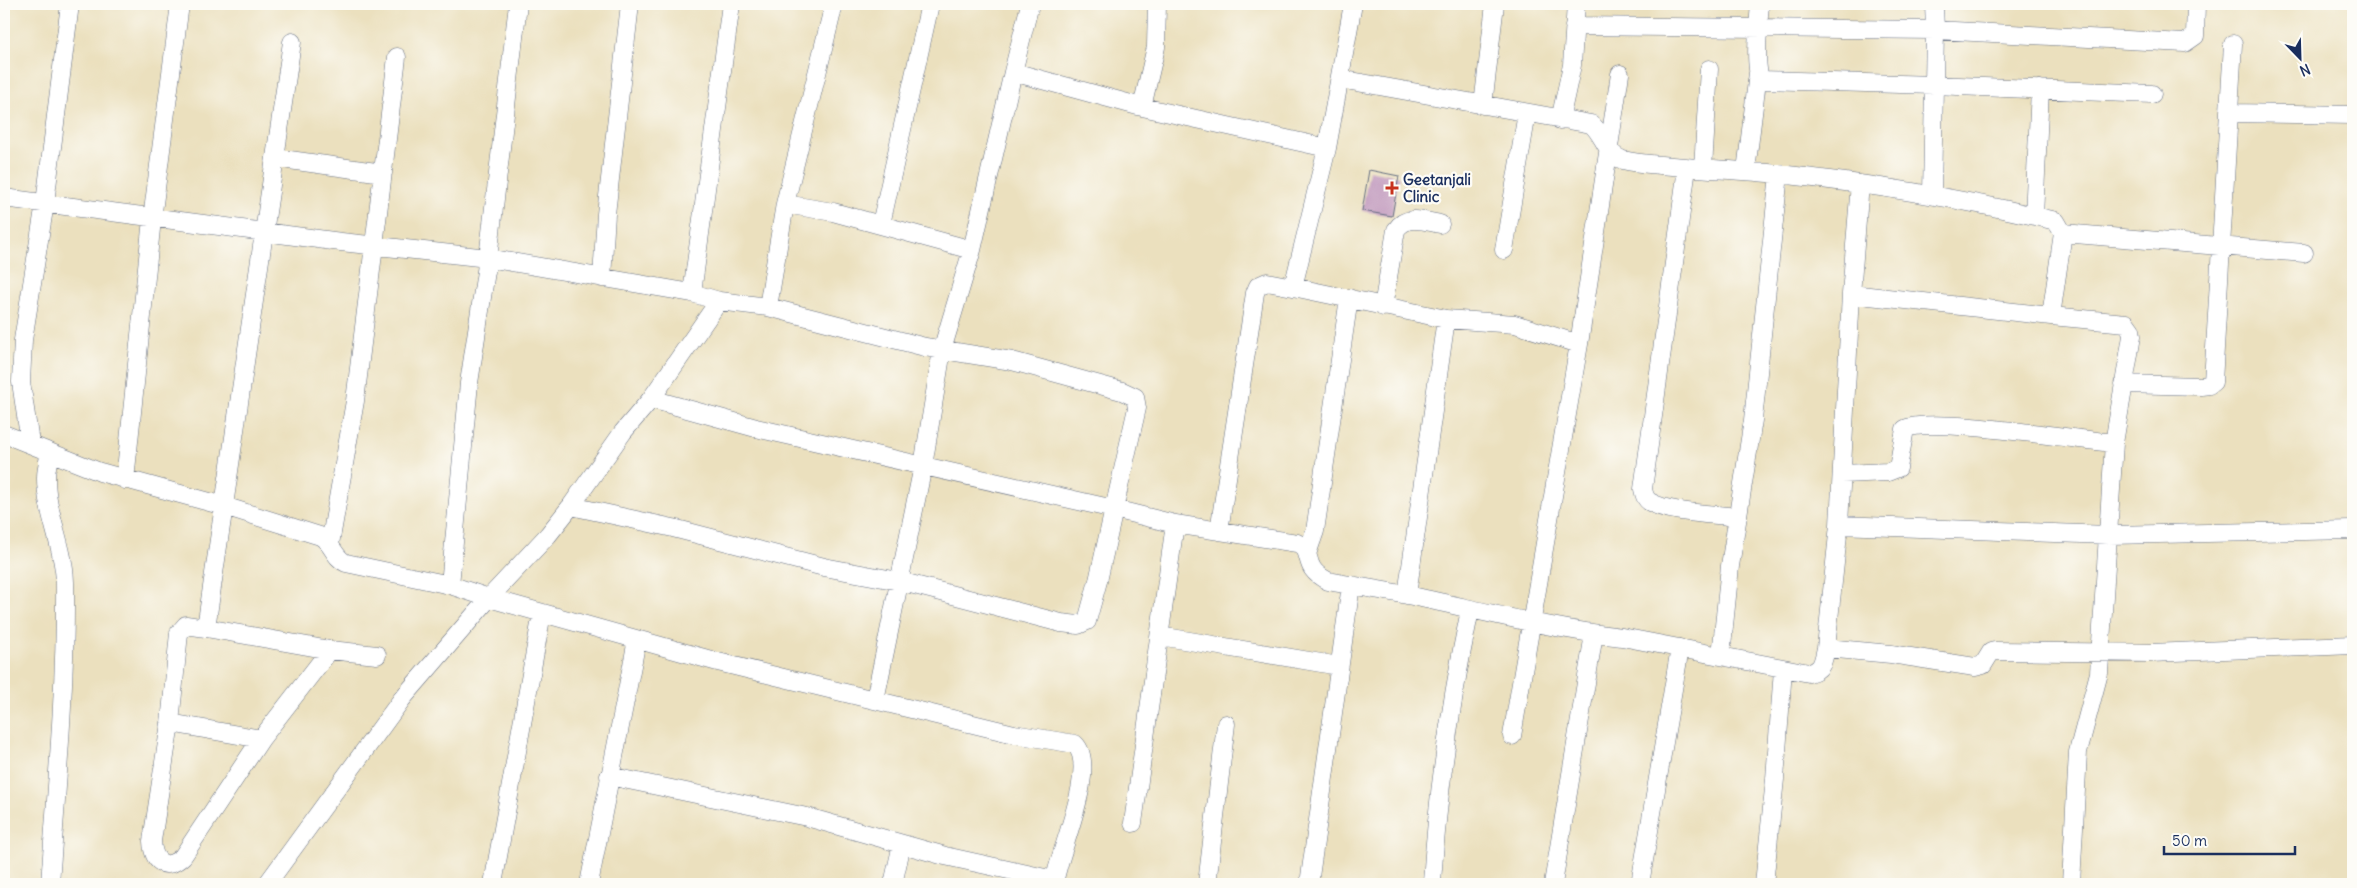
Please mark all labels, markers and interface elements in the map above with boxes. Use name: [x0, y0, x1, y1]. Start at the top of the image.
north arrow: [2274, 32, 2324, 82]
text: N: [2297, 60, 2313, 80]
place label: Geetanjali Clinic: [1403, 170, 1471, 206]
marker: Geetanjali Clinic: [1385, 181, 1399, 195]
scale bar: [2164, 823, 2296, 855]
text: 50 m: [2172, 831, 2207, 850]

